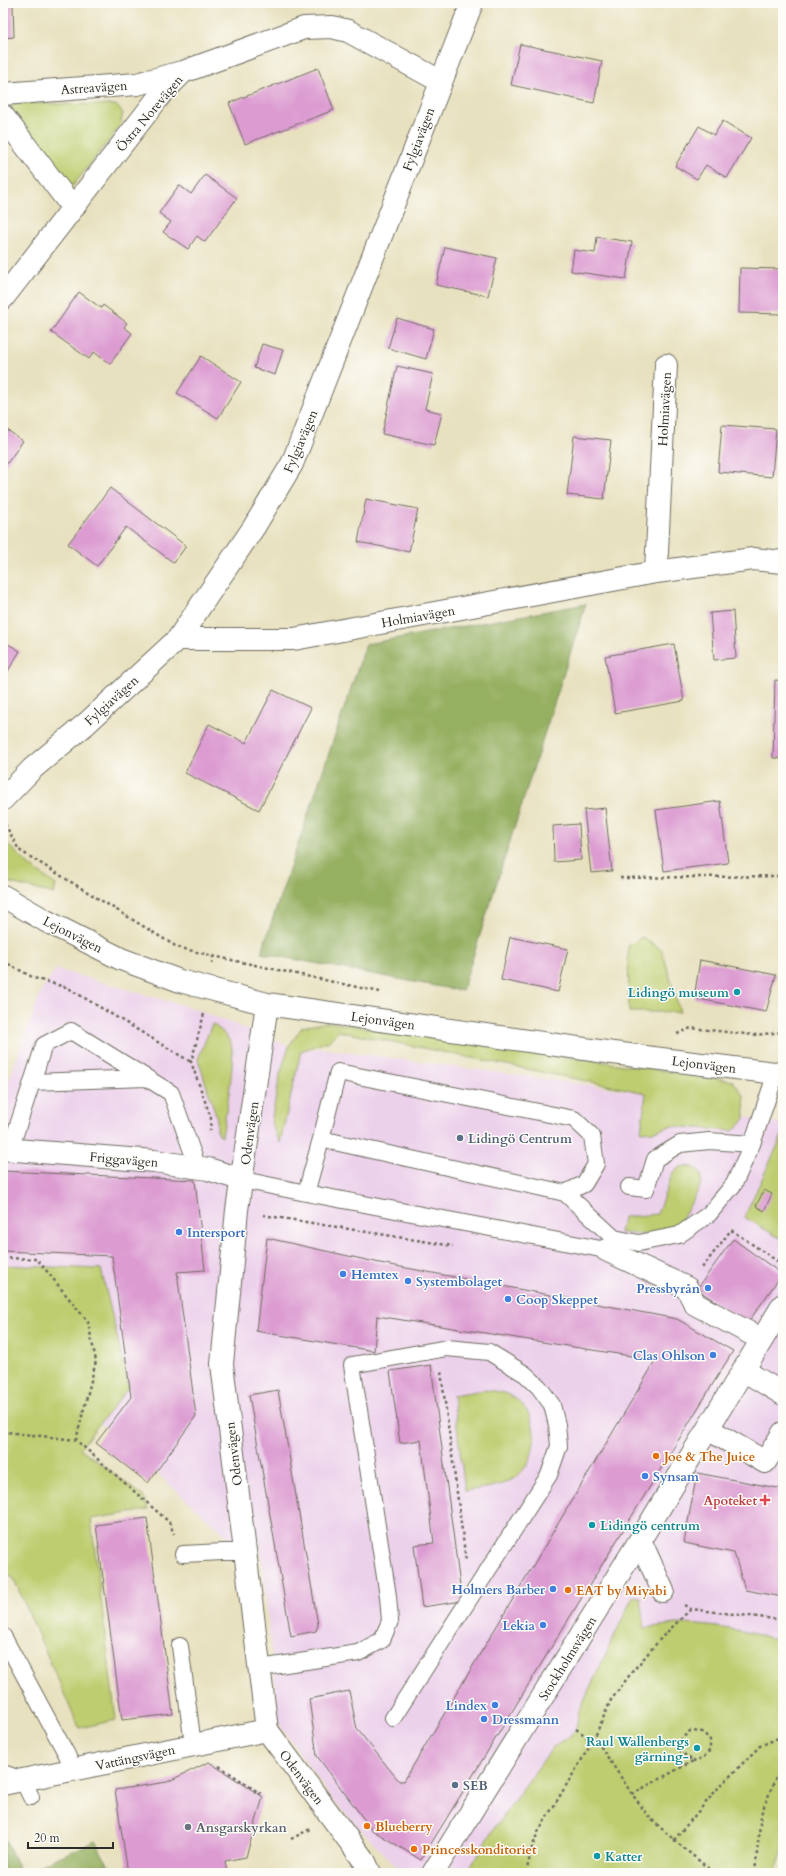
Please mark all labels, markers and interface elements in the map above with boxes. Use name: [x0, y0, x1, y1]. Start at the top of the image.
street label: Östra Norevägen: [112, 71, 188, 156]
street label: Astreavägen: [60, 77, 129, 99]
street label: Fylgiavägen: [399, 104, 440, 174]
street label: Holmiavägen: [654, 371, 676, 447]
street label: Fylgiavägen: [280, 406, 323, 476]
street label: Holmiavägen: [380, 602, 457, 632]
street label: Fylgiavägen: [81, 671, 143, 730]
street label: Lejonvägen: [40, 912, 106, 958]
place label: Lidingö museum: [628, 984, 729, 1002]
marker: Lidingö museum: [732, 987, 742, 997]
street label: Lejonvägen: [350, 1008, 417, 1034]
street label: Lejonvägen: [671, 1052, 738, 1078]
street label: Odenvägen: [237, 1099, 263, 1166]
place label: Lidingö Centrum: [468, 1130, 572, 1148]
marker: Lidingö Centrum: [455, 1133, 465, 1143]
street label: Friggavägen: [89, 1148, 160, 1172]
place label: Intersport: [187, 1224, 246, 1242]
marker: Intersport: [174, 1227, 184, 1237]
place label: Hemtex: [351, 1266, 399, 1284]
marker: Hemtex: [338, 1269, 348, 1279]
place label: Systembolaget: [416, 1273, 503, 1291]
marker: Systembolaget: [403, 1276, 413, 1286]
place label: Pressbyrån: [636, 1280, 701, 1298]
marker: Pressbyrån: [703, 1283, 713, 1293]
place label: Coop Skeppet: [516, 1291, 598, 1309]
marker: Coop Skeppet: [503, 1294, 513, 1304]
place label: Clas Ohlson: [633, 1347, 706, 1365]
marker: Clas Ohlson: [708, 1350, 718, 1360]
street label: Odenvägen: [221, 1420, 247, 1487]
place label: Joe & The Juice: [662, 1448, 755, 1466]
marker: Joe & The Juice: [651, 1451, 661, 1461]
place label: Synsam: [653, 1468, 699, 1486]
marker: Synsam: [640, 1471, 650, 1481]
place label: Apoteket: [703, 1492, 757, 1510]
marker: Apoteket: [760, 1495, 770, 1505]
place label: Lidingö centrum: [600, 1517, 700, 1535]
marker: Lidingö centrum: [587, 1520, 597, 1530]
place label: Holmers Barber: [451, 1581, 546, 1599]
place label: EAT by Miyabi: [576, 1582, 667, 1600]
marker: Holmers Barber: [548, 1584, 558, 1594]
marker: EAT by Miyabi: [563, 1585, 573, 1595]
street label: Stockholmsvägen: [535, 1612, 601, 1704]
place label: Lekia: [502, 1617, 536, 1635]
marker: Lekia: [538, 1620, 548, 1630]
place label: Lindex: [446, 1697, 487, 1715]
marker: Lindex: [490, 1700, 500, 1710]
place label: Dressmann: [492, 1711, 560, 1729]
marker: Dressmann: [479, 1714, 489, 1724]
place label: Raul Wallenbergs gärning-: [586, 1733, 689, 1766]
street label: Vattängsvägen: [94, 1741, 177, 1775]
marker: Raul Wallenbergs gärning-: [692, 1743, 702, 1753]
street label: Odenvägen: [275, 1746, 328, 1809]
place label: SEB: [463, 1777, 488, 1795]
marker: SEB: [450, 1780, 460, 1790]
place label: Blueberry: [375, 1818, 433, 1836]
place label: Ansgarskyrkan: [196, 1819, 288, 1837]
marker: Blueberry: [362, 1821, 372, 1831]
marker: Ansgarskyrkan: [183, 1822, 193, 1832]
scale bar: [28, 1824, 113, 1850]
text: 20 m: [34, 1830, 61, 1846]
place label: Princesskonditoriet: [422, 1841, 537, 1859]
marker: Princesskonditoriet: [409, 1844, 419, 1854]
place label: Katter: [605, 1848, 643, 1866]
marker: Katter: [592, 1851, 602, 1861]

